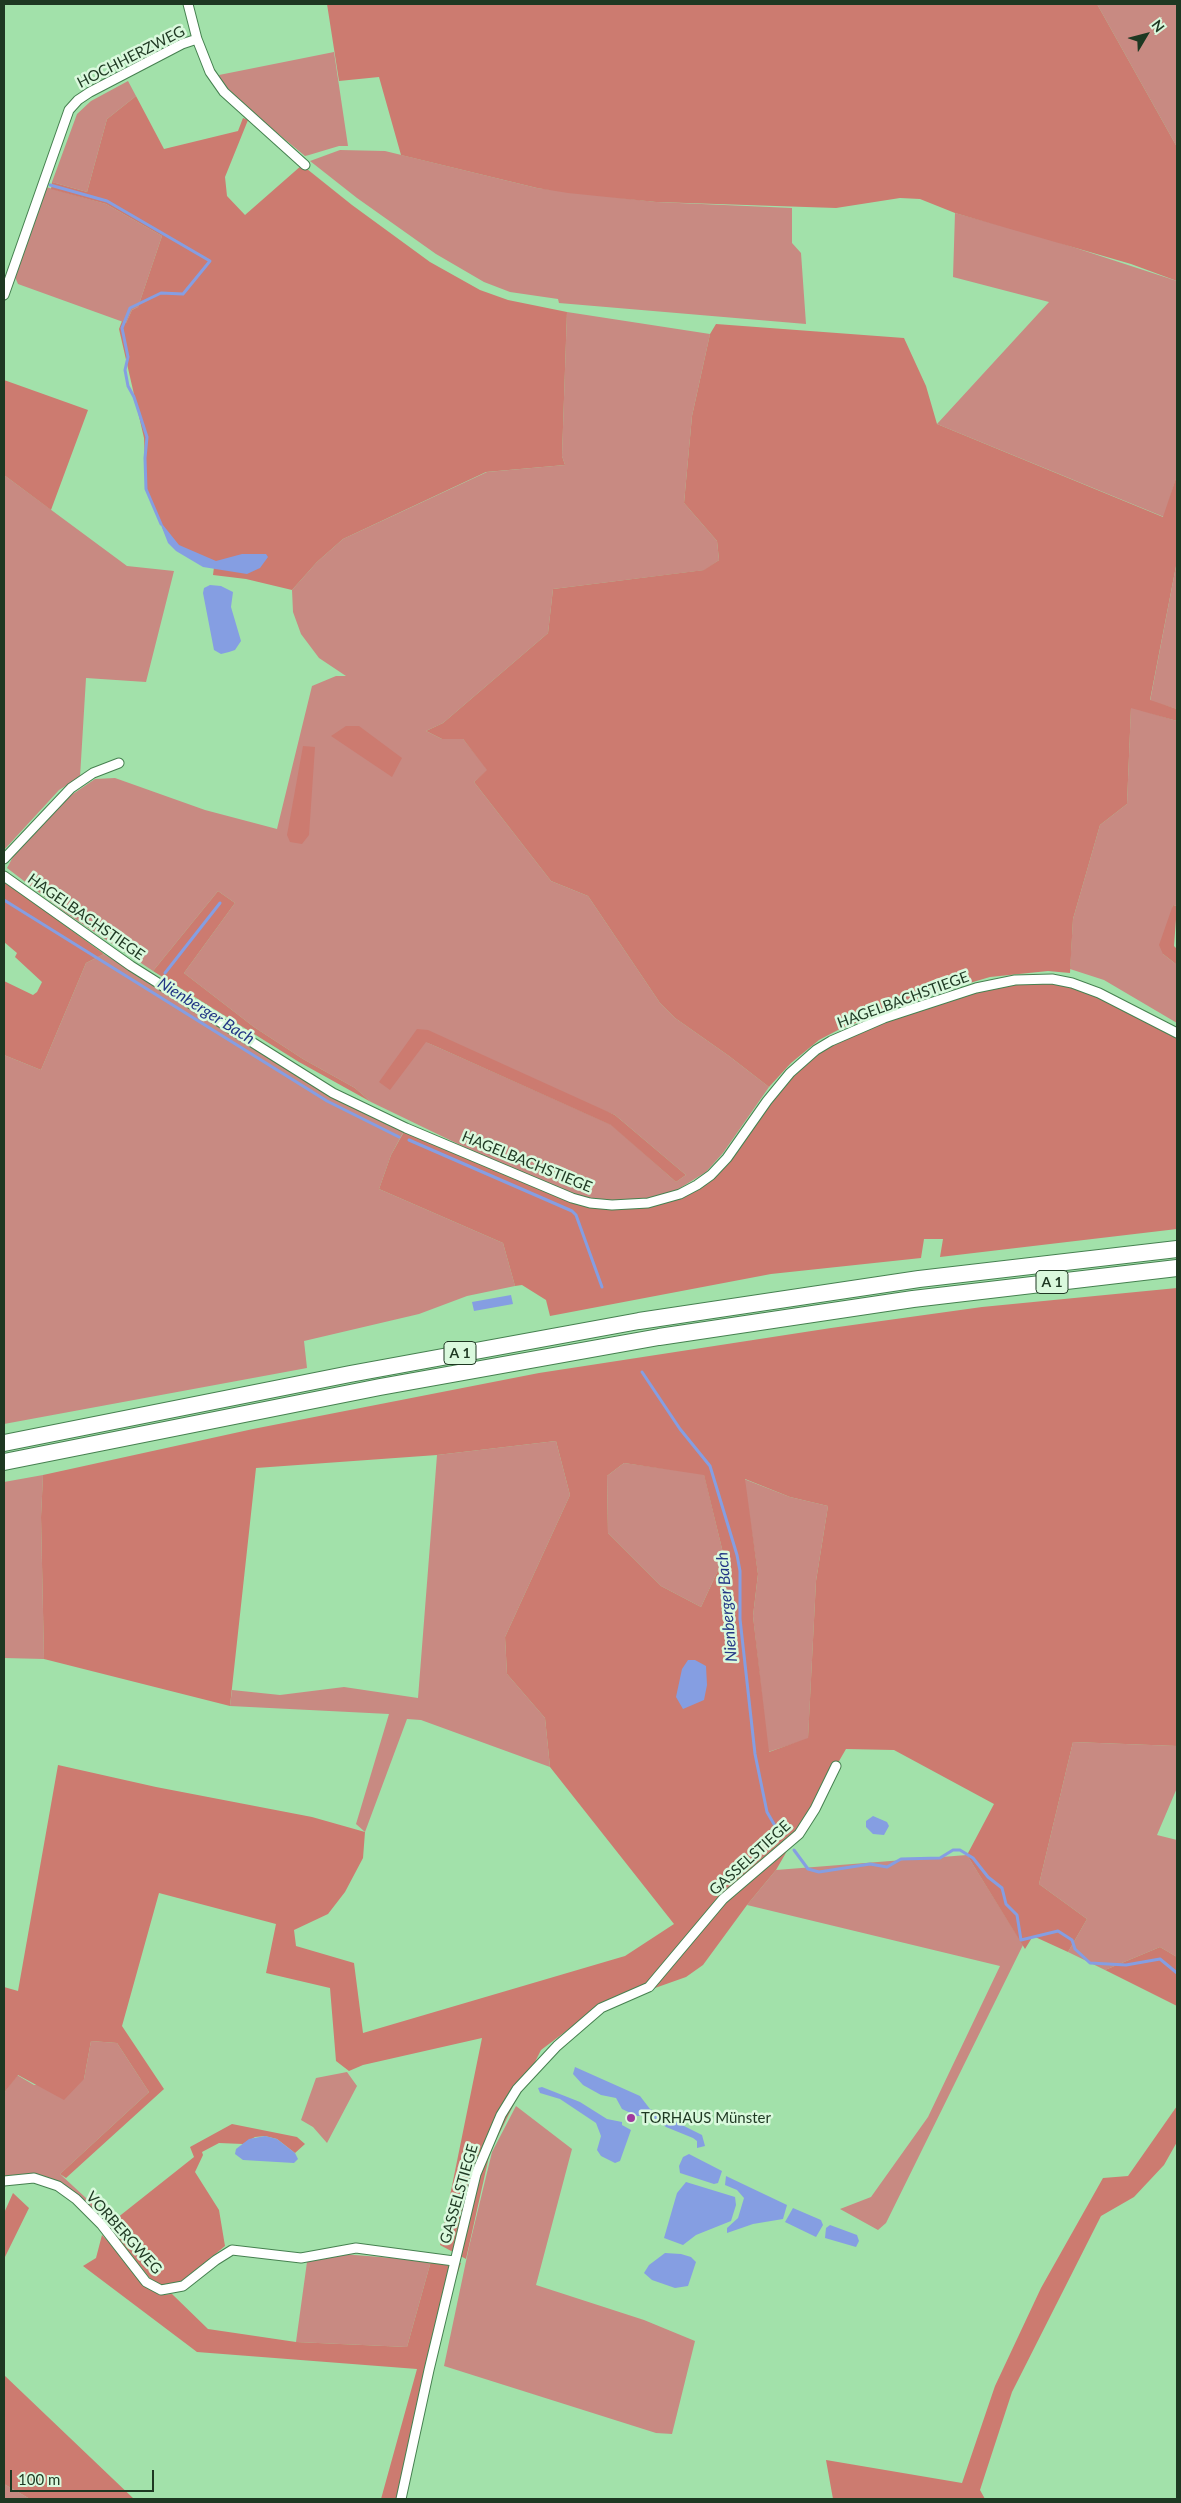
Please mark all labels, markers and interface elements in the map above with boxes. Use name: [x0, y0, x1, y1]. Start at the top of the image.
north arrow: [1121, 10, 1171, 60]
text: N: [1148, 16, 1168, 35]
street label: HOCHHERZWEG: [74, 22, 188, 92]
street label: HAGELBACHSTIEGE: [24, 870, 148, 964]
street label: HAGELBACHSTIEGE: [835, 968, 971, 1032]
water label: Nienberger Bach: [154, 974, 258, 1048]
street label: HAGELBACHSTIEGE: [459, 1128, 595, 1196]
road number: A 1: [1036, 1270, 1068, 1294]
road number: A 1: [444, 1342, 476, 1365]
water label: Nienberger Bach: [713, 1551, 741, 1663]
street label: GASSELSTIEGE: [706, 1817, 794, 1899]
place label: TORHAUS Münster: [641, 2109, 771, 2127]
marker: TORHAUS Münster: [625, 2112, 637, 2124]
street label: GASSELSTIEGE: [436, 2142, 482, 2246]
street label: VORBERGWEG: [82, 2188, 166, 2278]
scale bar: [12, 2460, 156, 2492]
text: 100 m: [18, 2470, 60, 2488]

